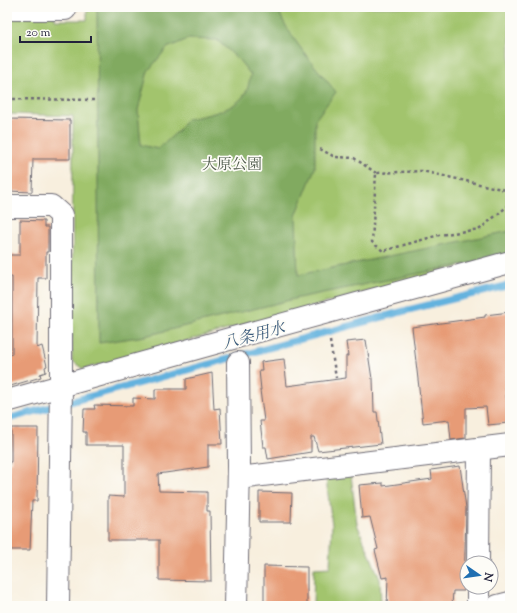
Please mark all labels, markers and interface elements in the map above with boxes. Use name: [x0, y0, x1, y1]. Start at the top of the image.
scale bar: [20, 18, 91, 44]
text: 20 m: [26, 24, 51, 42]
park label: 大原公園: [202, 155, 262, 176]
water label: 八条用水: [220, 317, 290, 356]
north arrow: [459, 555, 499, 595]
text: N: [479, 570, 497, 583]

